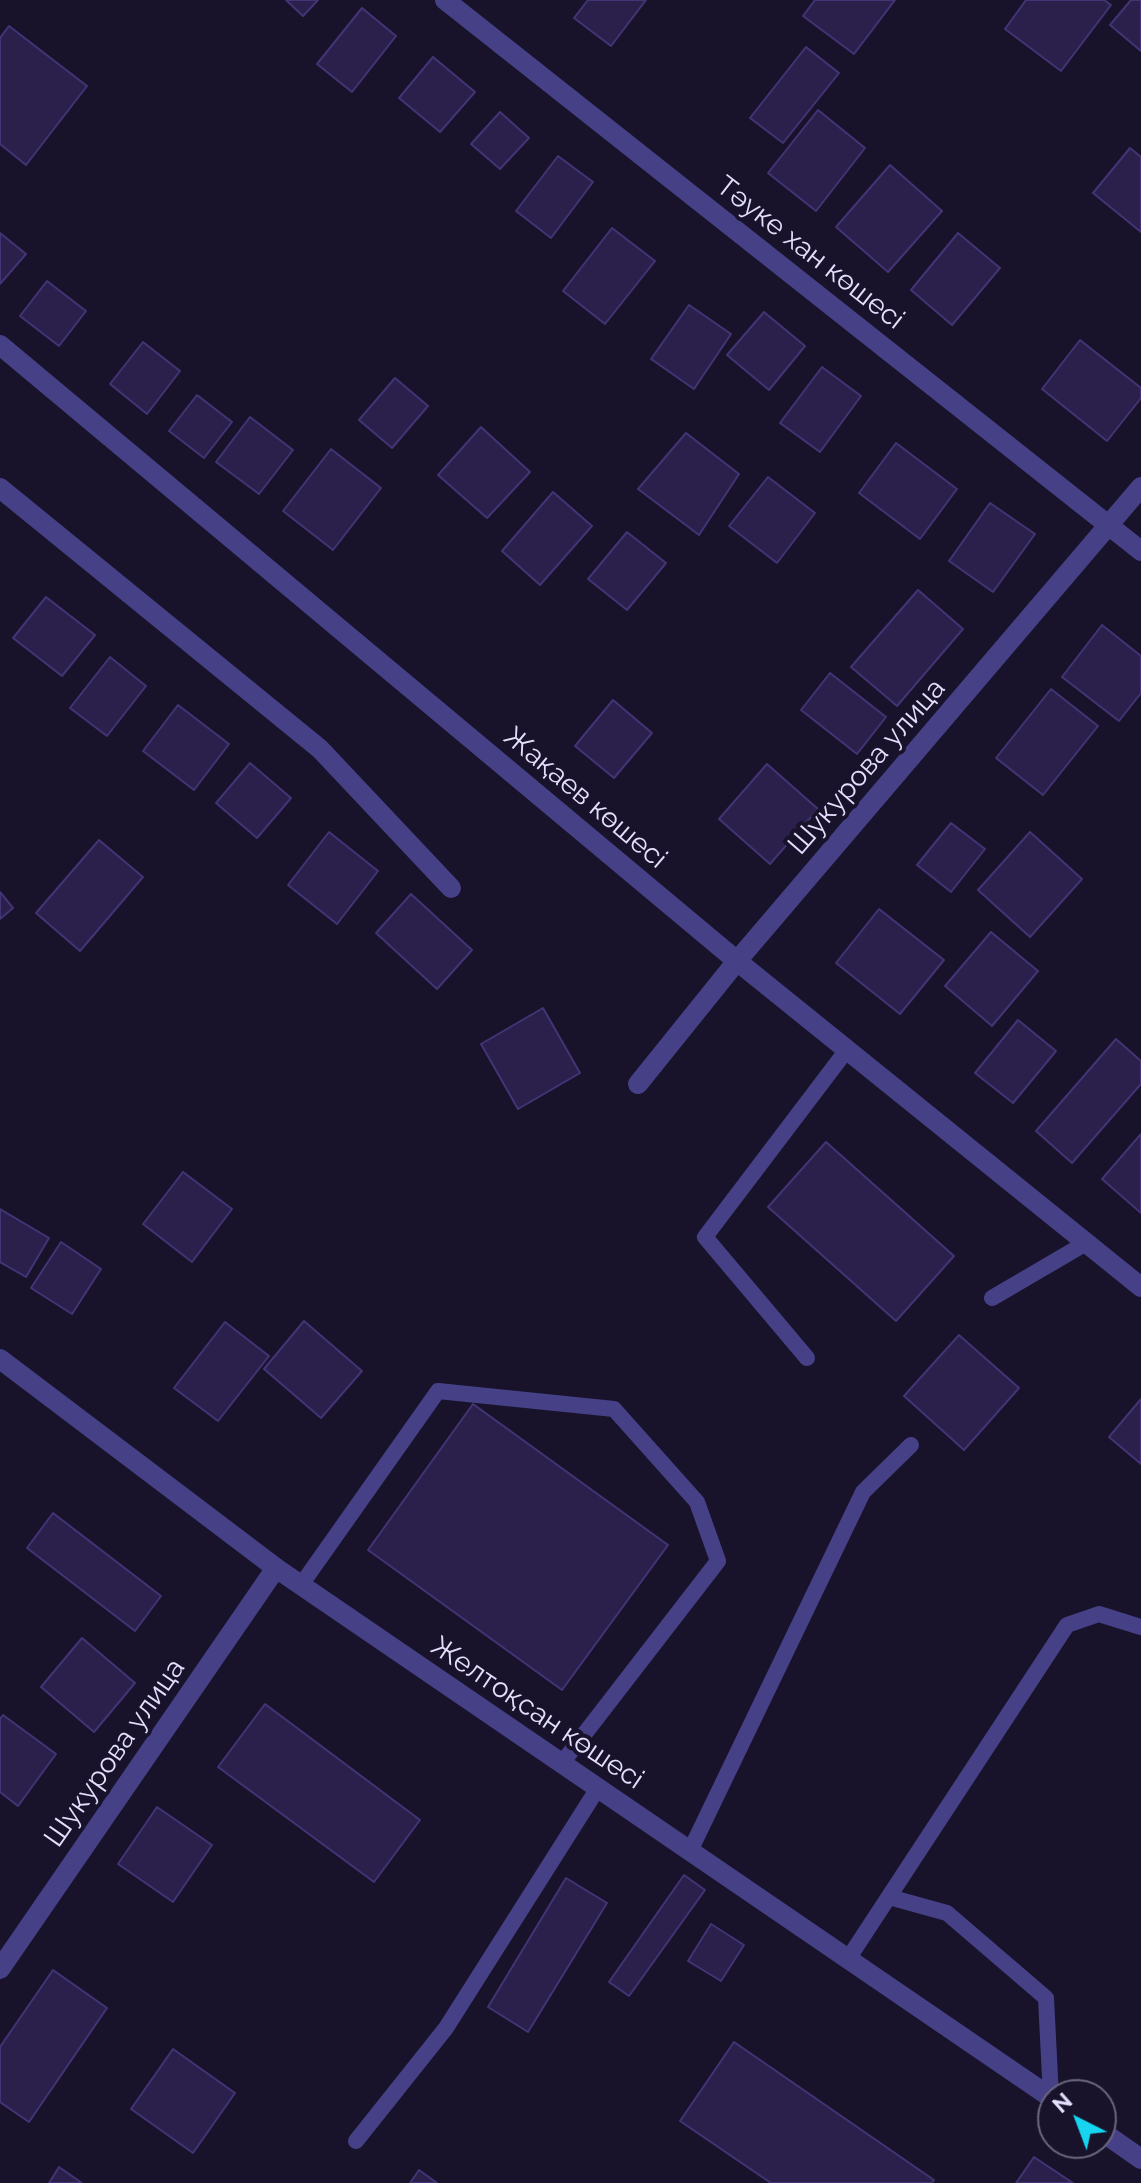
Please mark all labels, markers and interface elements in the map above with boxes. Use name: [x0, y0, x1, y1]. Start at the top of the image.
street label: Тәуке хан көшесі: [709, 169, 911, 337]
street label: Шукурова улица: [781, 672, 953, 862]
street label: Жақаев көшесі: [497, 720, 673, 876]
street label: Желтоқсан көшесі: [424, 1629, 650, 1797]
street label: Шукурова улица: [38, 1652, 192, 1854]
north arrow: [1037, 2079, 1117, 2159]
text: N: [1047, 2087, 1077, 2118]

